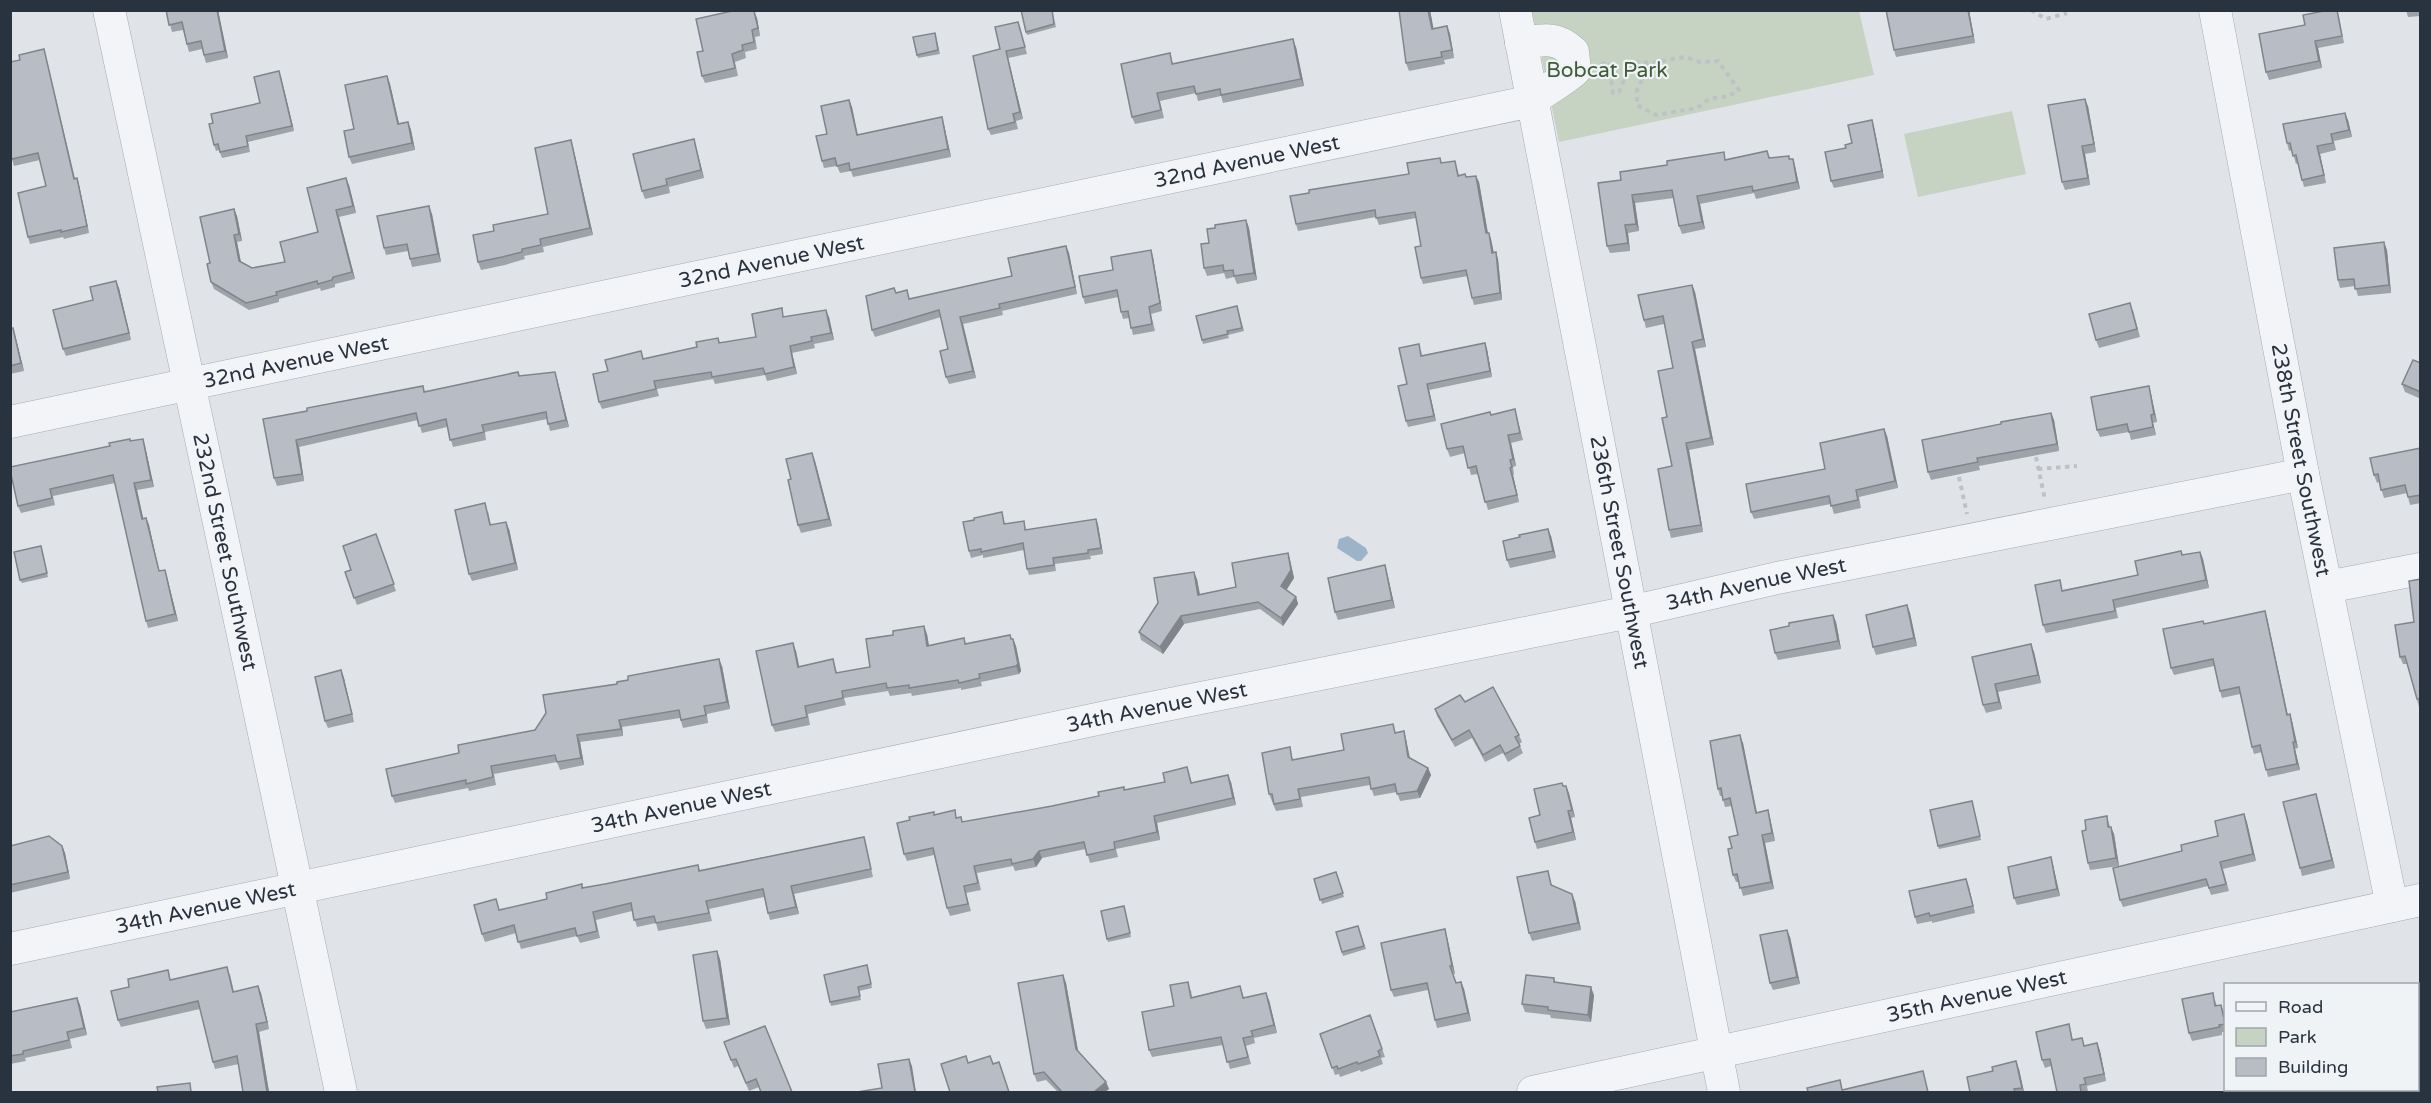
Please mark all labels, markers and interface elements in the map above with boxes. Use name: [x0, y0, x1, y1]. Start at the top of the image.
park label: Bobcat Park: [1546, 58, 1668, 83]
street label: 32nd Avenue West: [1152, 129, 1342, 193]
street label: 32nd Avenue West: [676, 230, 866, 293]
street label: 32nd Avenue West: [201, 330, 391, 393]
street label: 238th Street Southwest: [2266, 341, 2336, 579]
street label: 232nd Street Southwest: [188, 431, 263, 673]
street label: 236th Street Southwest: [1585, 433, 1654, 671]
street label: 34th Avenue West: [1664, 552, 1848, 616]
street label: 34th Avenue West: [1064, 677, 1249, 738]
street label: 34th Avenue West: [589, 776, 774, 838]
street label: 34th Avenue West: [113, 876, 298, 939]
street label: 35th Avenue West: [1884, 964, 2069, 1028]
legend: [2224, 983, 2419, 1091]
text: Road: [2278, 996, 2323, 1018]
text: Park: [2278, 1026, 2317, 1048]
text: Building: [2278, 1056, 2348, 1078]

